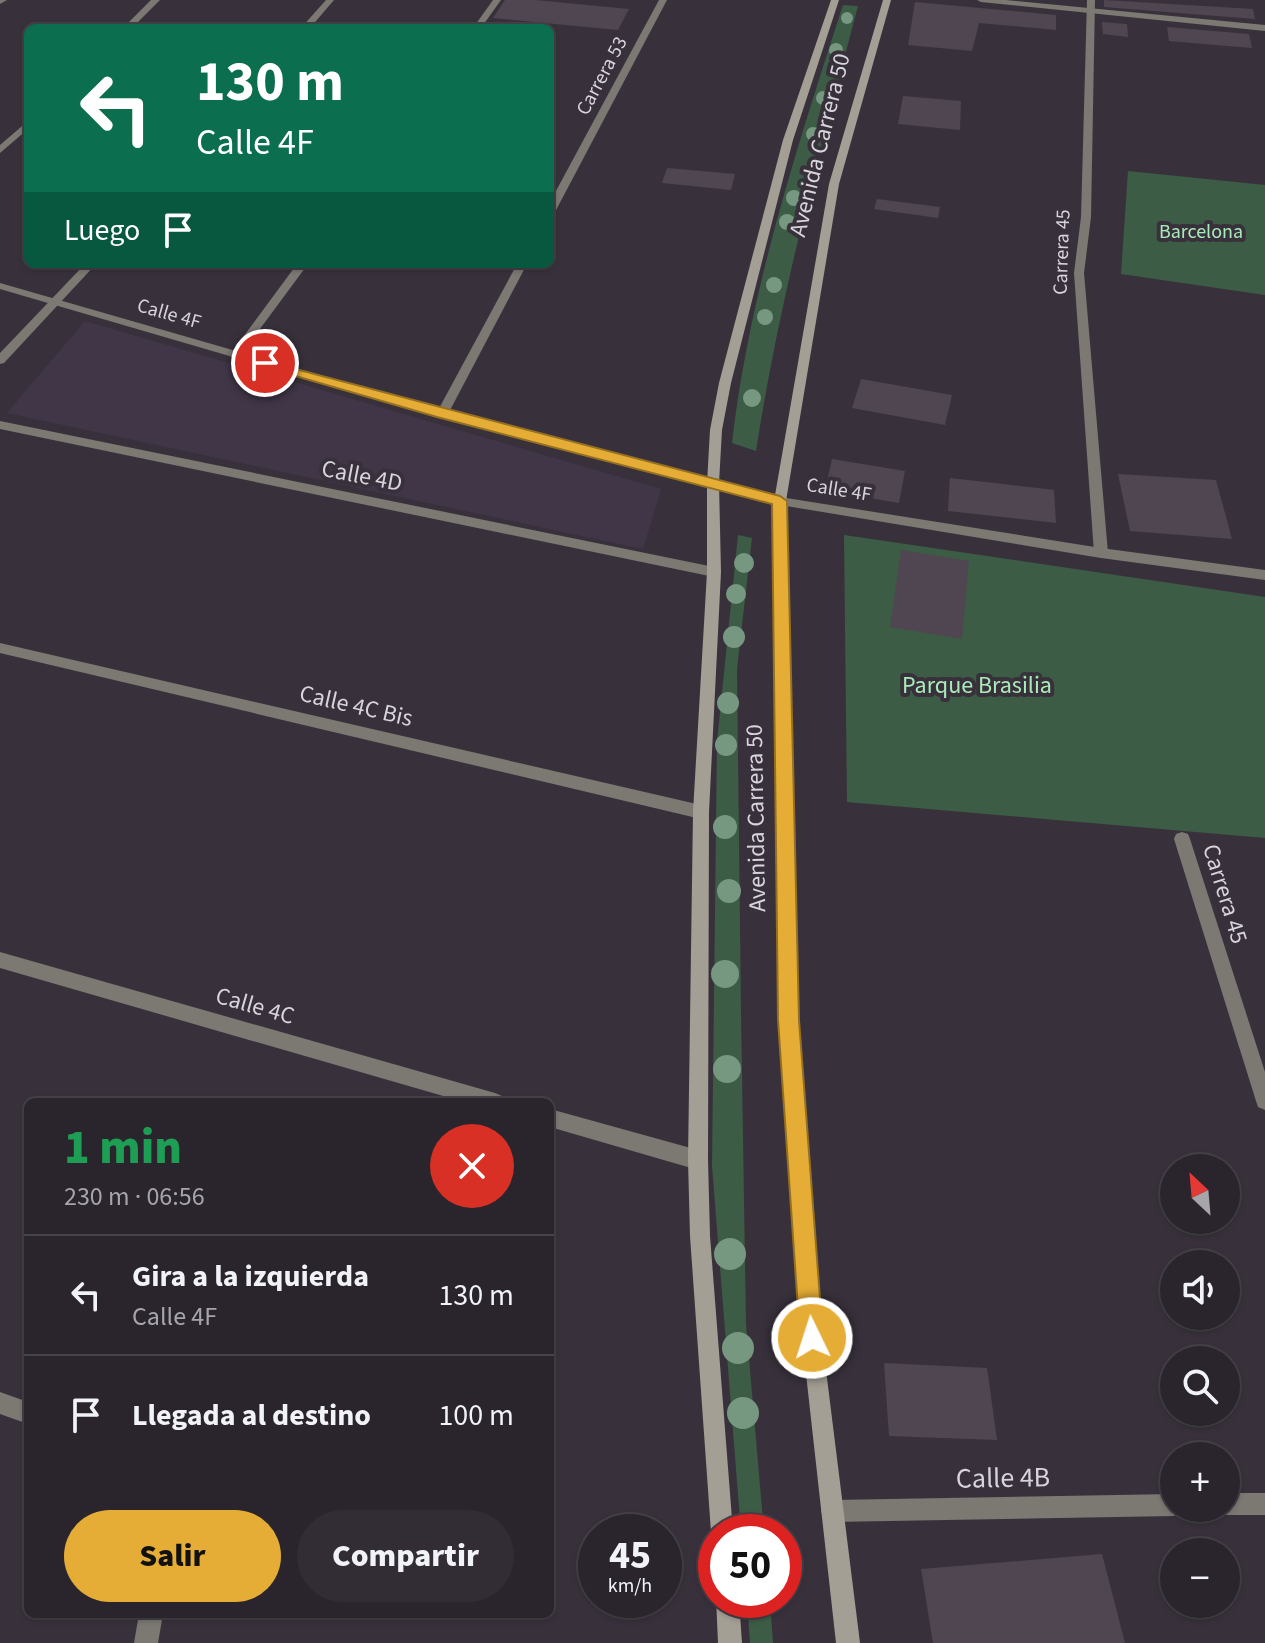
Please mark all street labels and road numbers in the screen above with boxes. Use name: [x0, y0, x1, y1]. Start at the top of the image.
street label: Carrera 53: [570, 32, 634, 120]
street label: Avenida Carrera 50: [780, 50, 860, 240]
street label: Carrera 45: [1047, 209, 1077, 295]
street label: Calle 4F: [134, 292, 204, 337]
street label: Calle 4D: [319, 451, 405, 501]
street label: Calle 4F: [804, 471, 874, 509]
street label: Calle 4C Bis: [296, 676, 416, 736]
street label: Avenida Carrera 50: [737, 724, 775, 912]
street label: Carrera 45: [1193, 840, 1257, 948]
street label: Calle 4C: [212, 978, 298, 1034]
street label: Calle 4B: [956, 1457, 1050, 1499]

